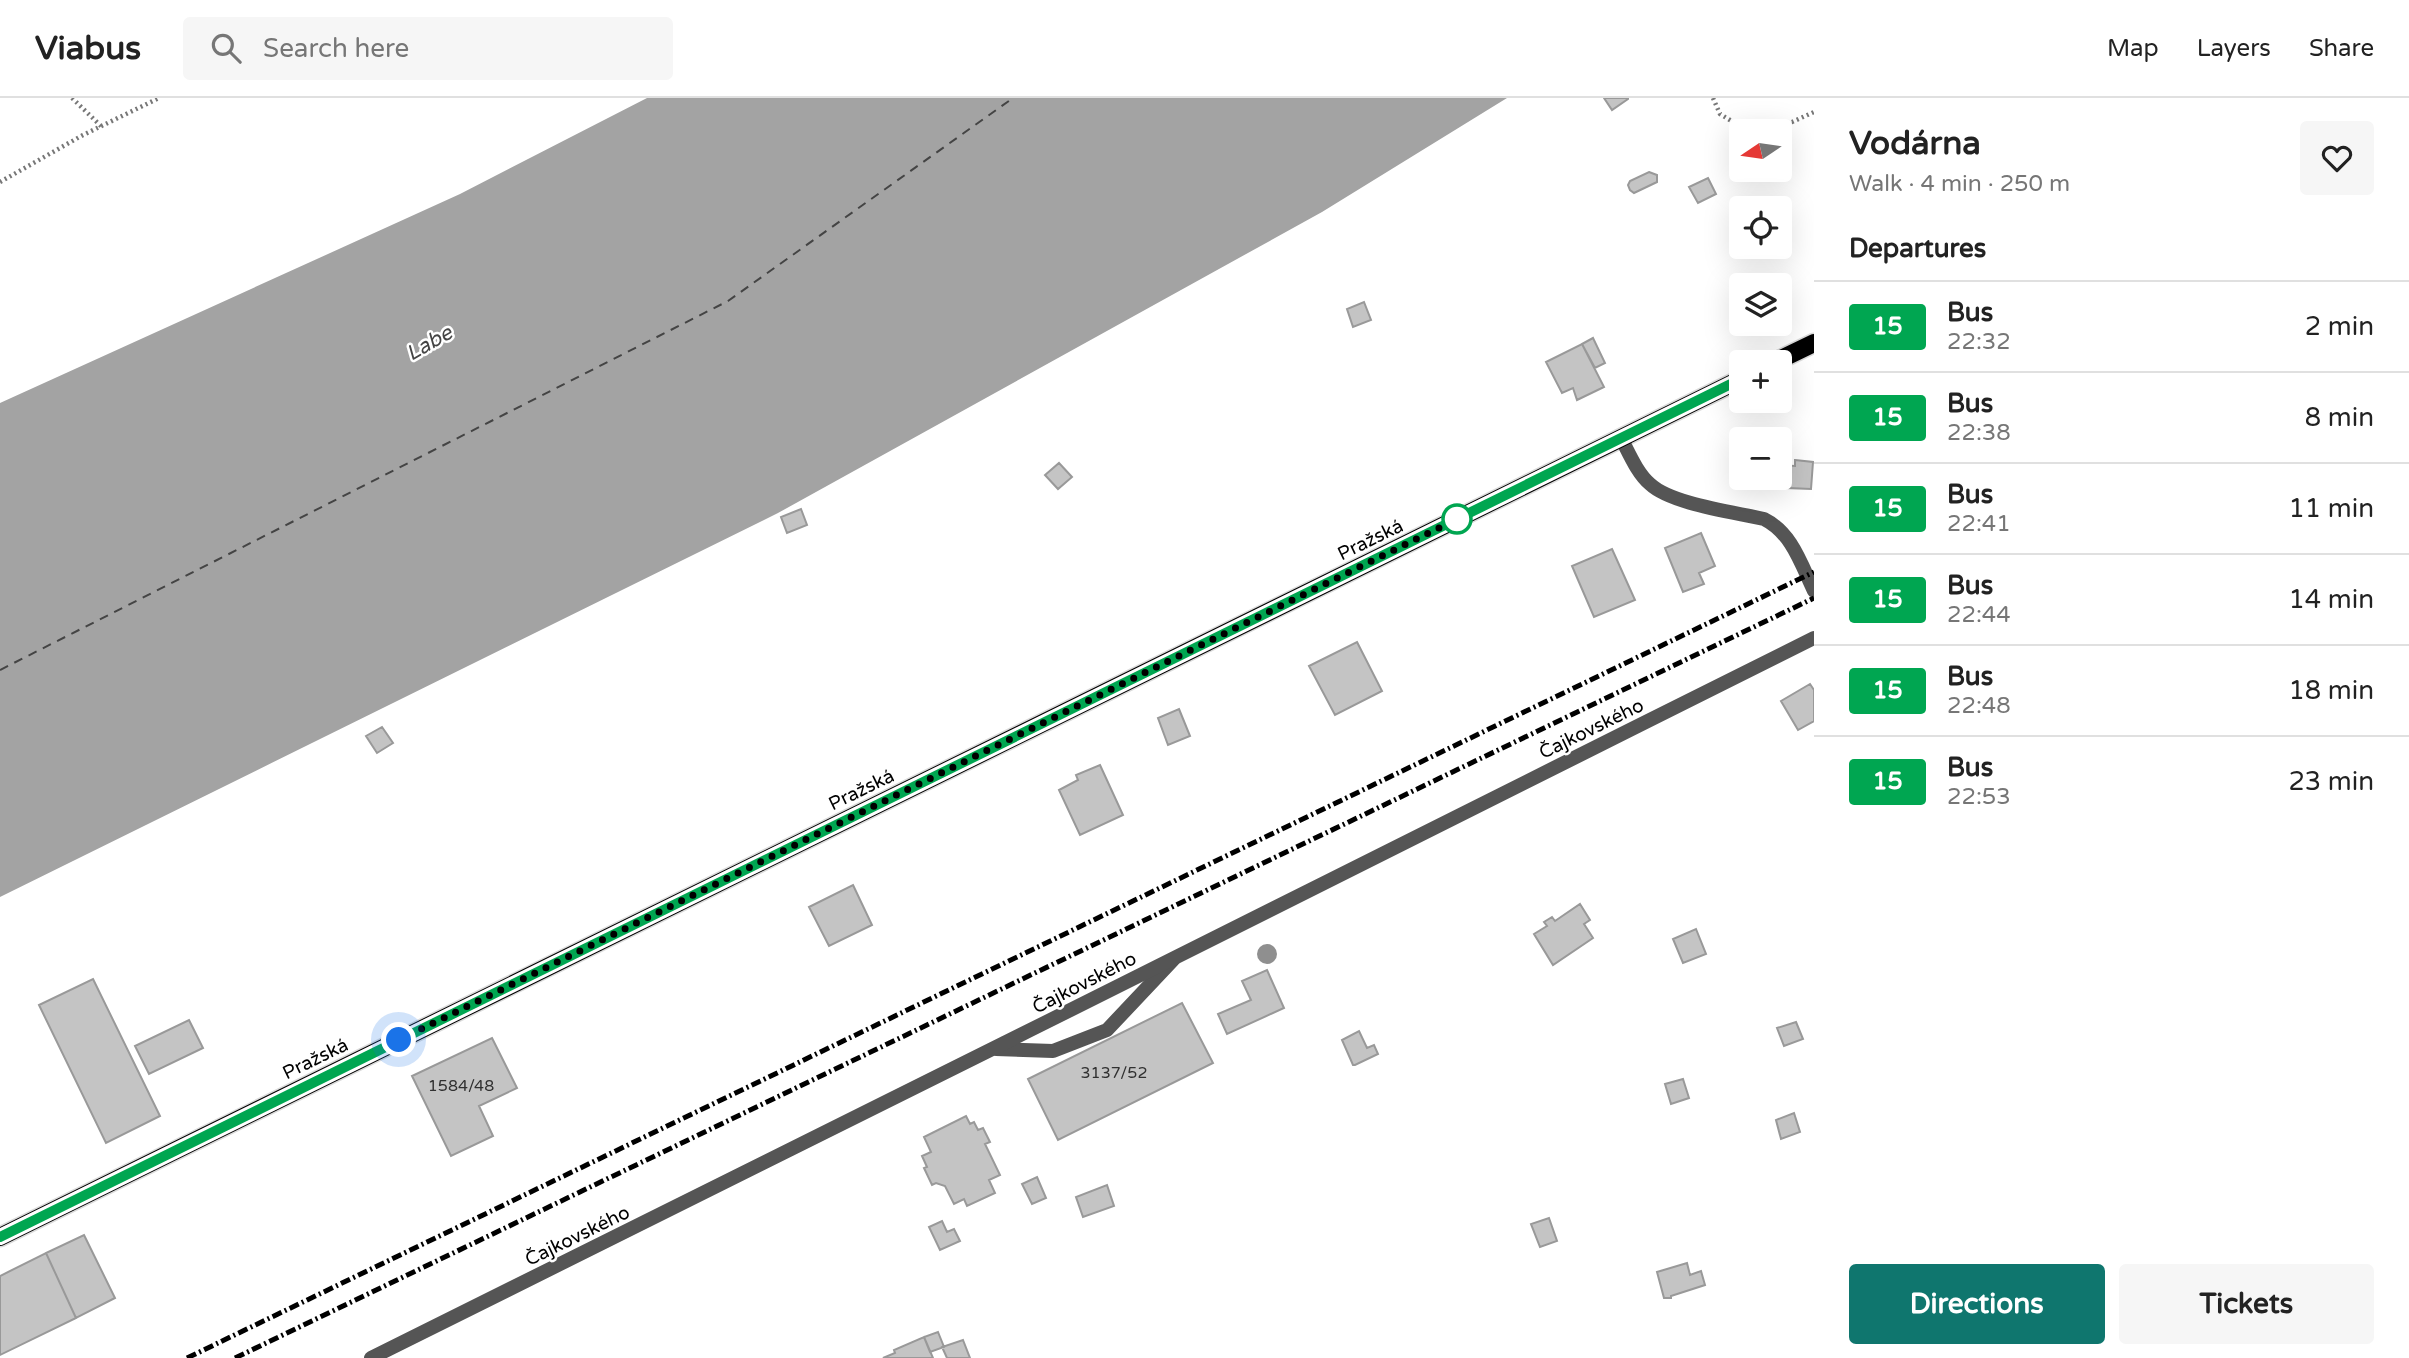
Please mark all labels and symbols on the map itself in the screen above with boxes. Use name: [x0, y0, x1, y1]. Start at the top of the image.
north arrow: [1729, 119, 1792, 182]
water label: Labe: [402, 320, 458, 367]
unlabelled marker: [1442, 504, 1472, 534]
street label: Pražská: [1334, 515, 1407, 565]
street label: Čajkovského: [1536, 694, 1647, 764]
street label: Pražská: [825, 765, 898, 815]
street label: Čajkovského: [1029, 947, 1140, 1018]
your location: [381, 1022, 416, 1057]
street label: Pražská: [279, 1034, 352, 1084]
house number: 3137/52: [1081, 1063, 1147, 1083]
house number: 1584/48: [428, 1076, 494, 1096]
street label: Čajkovského: [522, 1201, 633, 1271]

